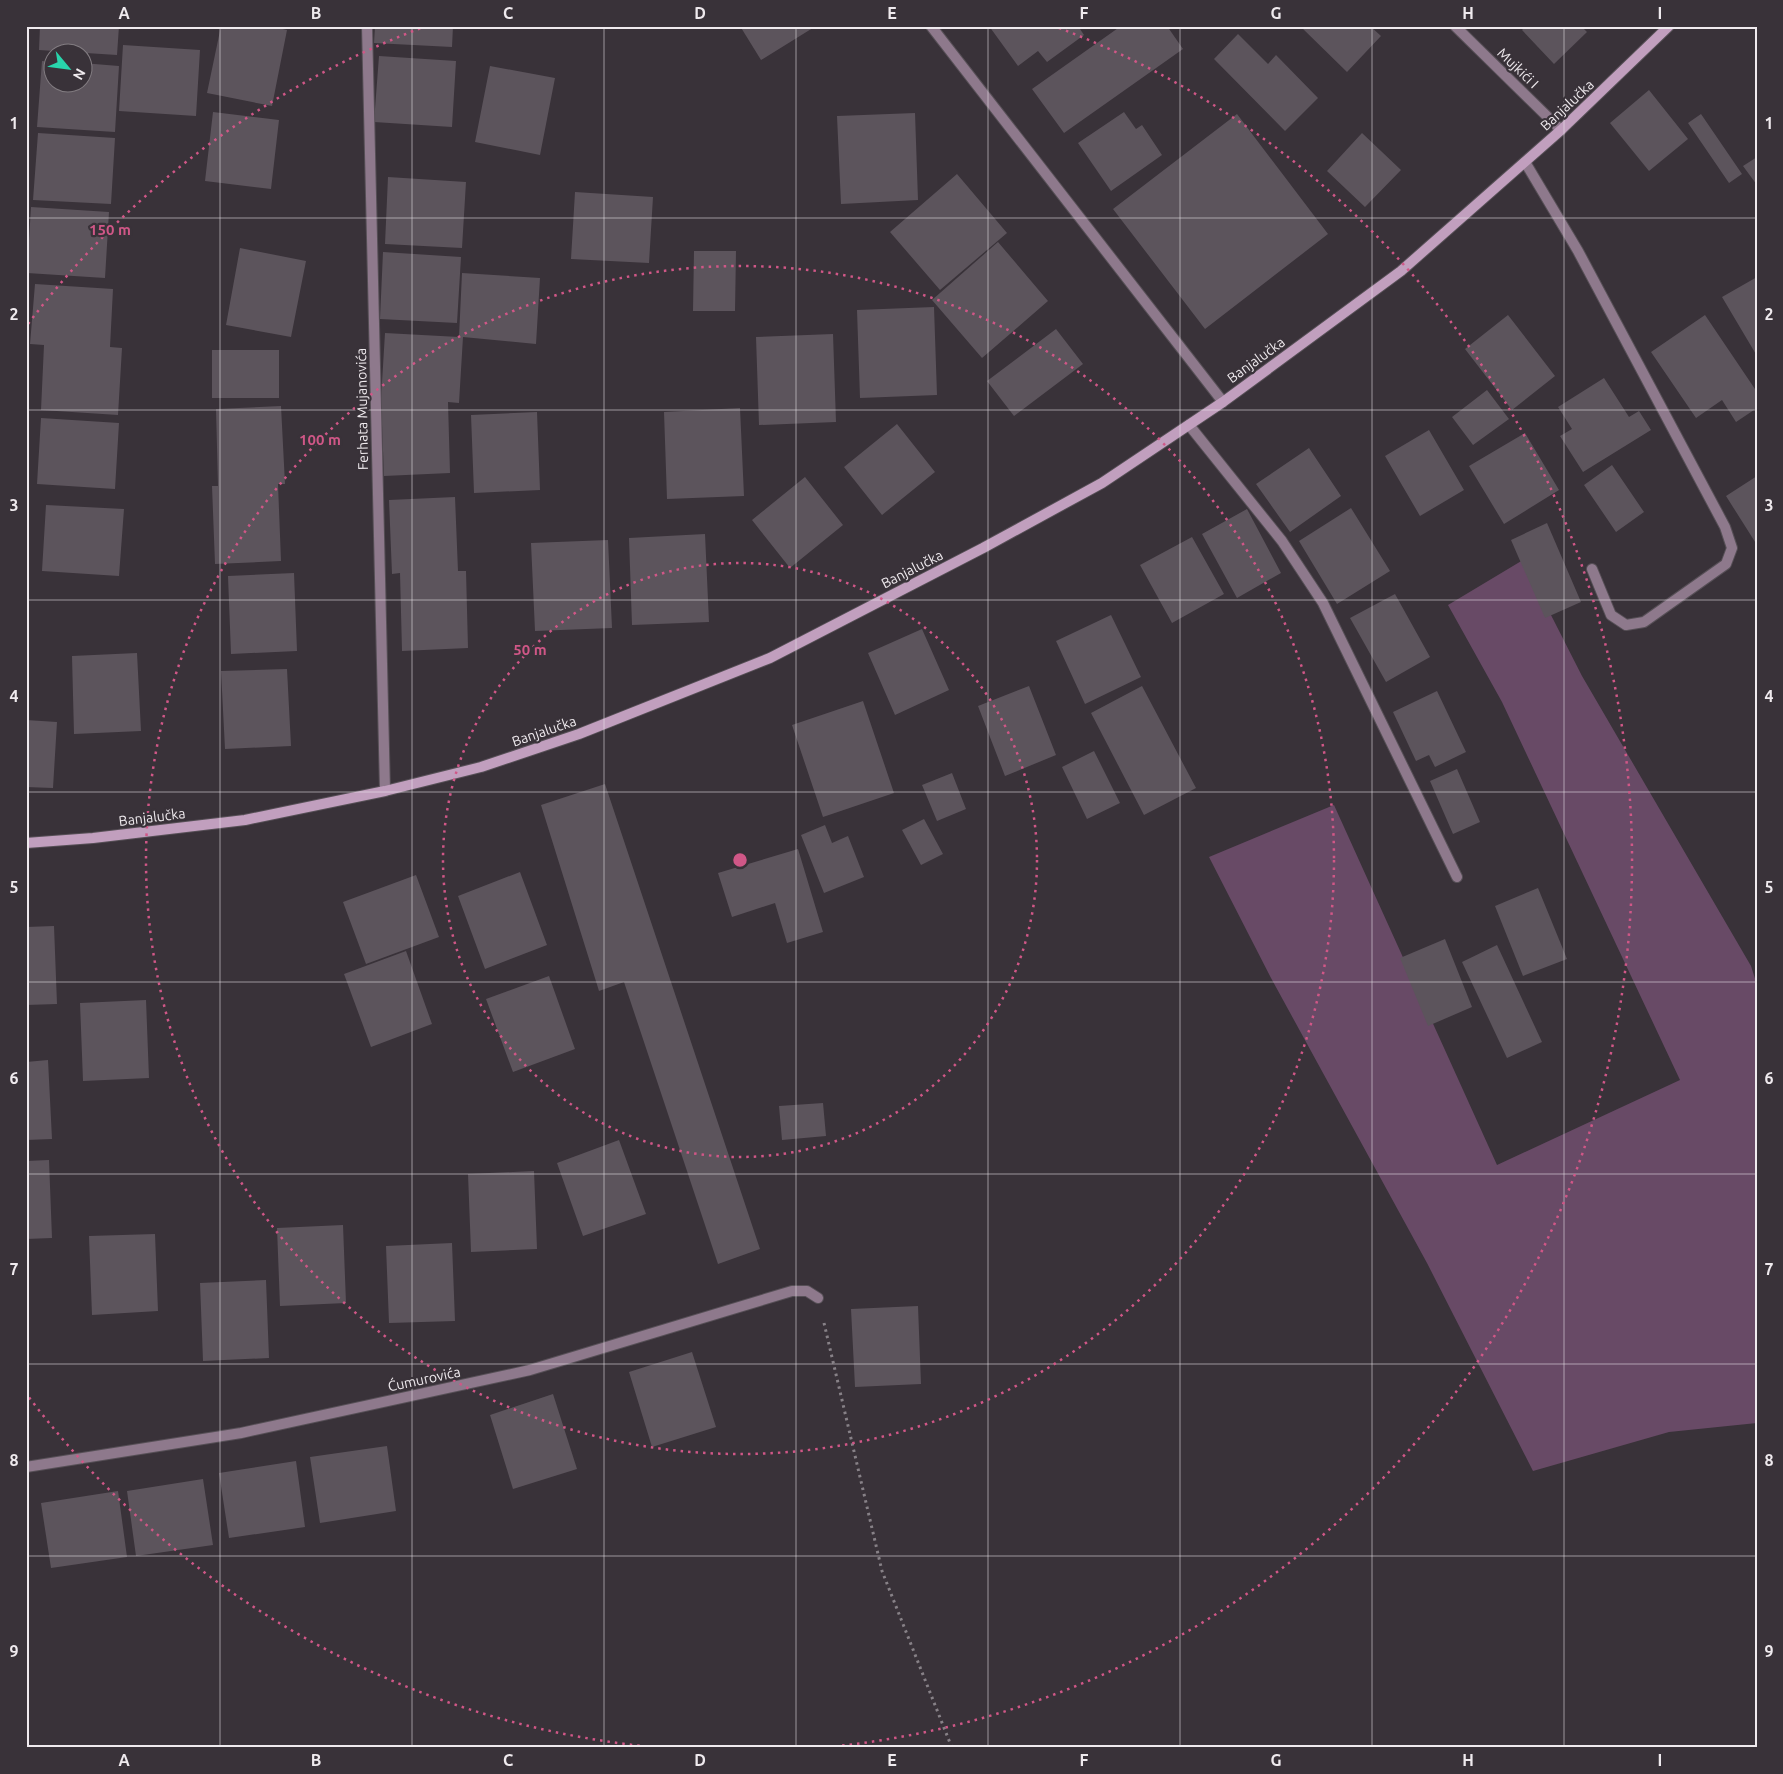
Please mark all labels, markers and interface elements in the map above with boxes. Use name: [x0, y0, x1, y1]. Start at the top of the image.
text: A: [118, 4, 130, 22]
text: B: [311, 4, 321, 22]
text: C: [503, 4, 513, 22]
text: D: [694, 4, 706, 22]
text: E: [887, 4, 897, 22]
text: F: [1080, 4, 1089, 22]
text: G: [1270, 4, 1282, 22]
text: H: [1462, 4, 1474, 22]
text: I: [1658, 4, 1662, 22]
north arrow: [42, 42, 92, 92]
street label: Mujkići I: [1494, 45, 1542, 91]
text: N: [70, 66, 89, 83]
street label: Banjalučka: [1537, 76, 1597, 134]
text: 1: [9, 114, 19, 132]
text: 1: [1764, 114, 1774, 132]
text: 150 m: [89, 221, 131, 238]
text: 2: [9, 305, 19, 323]
text: 2: [1764, 305, 1774, 323]
street label: Banjalučka: [1224, 334, 1288, 386]
street label: Ferhata Mujanovića: [353, 348, 371, 470]
text: 100 m: [299, 431, 341, 448]
text: 3: [9, 496, 19, 514]
text: 3: [1764, 496, 1774, 514]
street label: Banjalučka: [878, 547, 946, 591]
text: 50 m: [513, 641, 547, 658]
text: 4: [9, 687, 19, 705]
text: 4: [1764, 687, 1774, 705]
street label: Banjalučka: [510, 713, 578, 749]
street label: Banjalučka: [118, 805, 186, 829]
centre of rings: [731, 851, 749, 869]
text: 5: [9, 878, 19, 896]
text: 5: [1764, 878, 1774, 896]
text: 6: [9, 1069, 19, 1087]
text: 6: [1764, 1069, 1774, 1087]
text: 7: [9, 1260, 19, 1278]
text: 7: [1764, 1260, 1774, 1278]
street label: Ćumurovića: [386, 1363, 462, 1395]
text: 8: [9, 1451, 19, 1469]
text: 8: [1764, 1451, 1774, 1469]
text: 9: [9, 1642, 19, 1660]
text: 9: [1764, 1642, 1774, 1660]
text: A: [118, 1751, 130, 1769]
text: B: [311, 1751, 321, 1769]
text: C: [503, 1751, 513, 1769]
text: D: [694, 1751, 706, 1769]
text: E: [887, 1751, 897, 1769]
text: F: [1080, 1751, 1089, 1769]
text: G: [1270, 1751, 1282, 1769]
text: H: [1462, 1751, 1474, 1769]
text: I: [1658, 1751, 1662, 1769]

